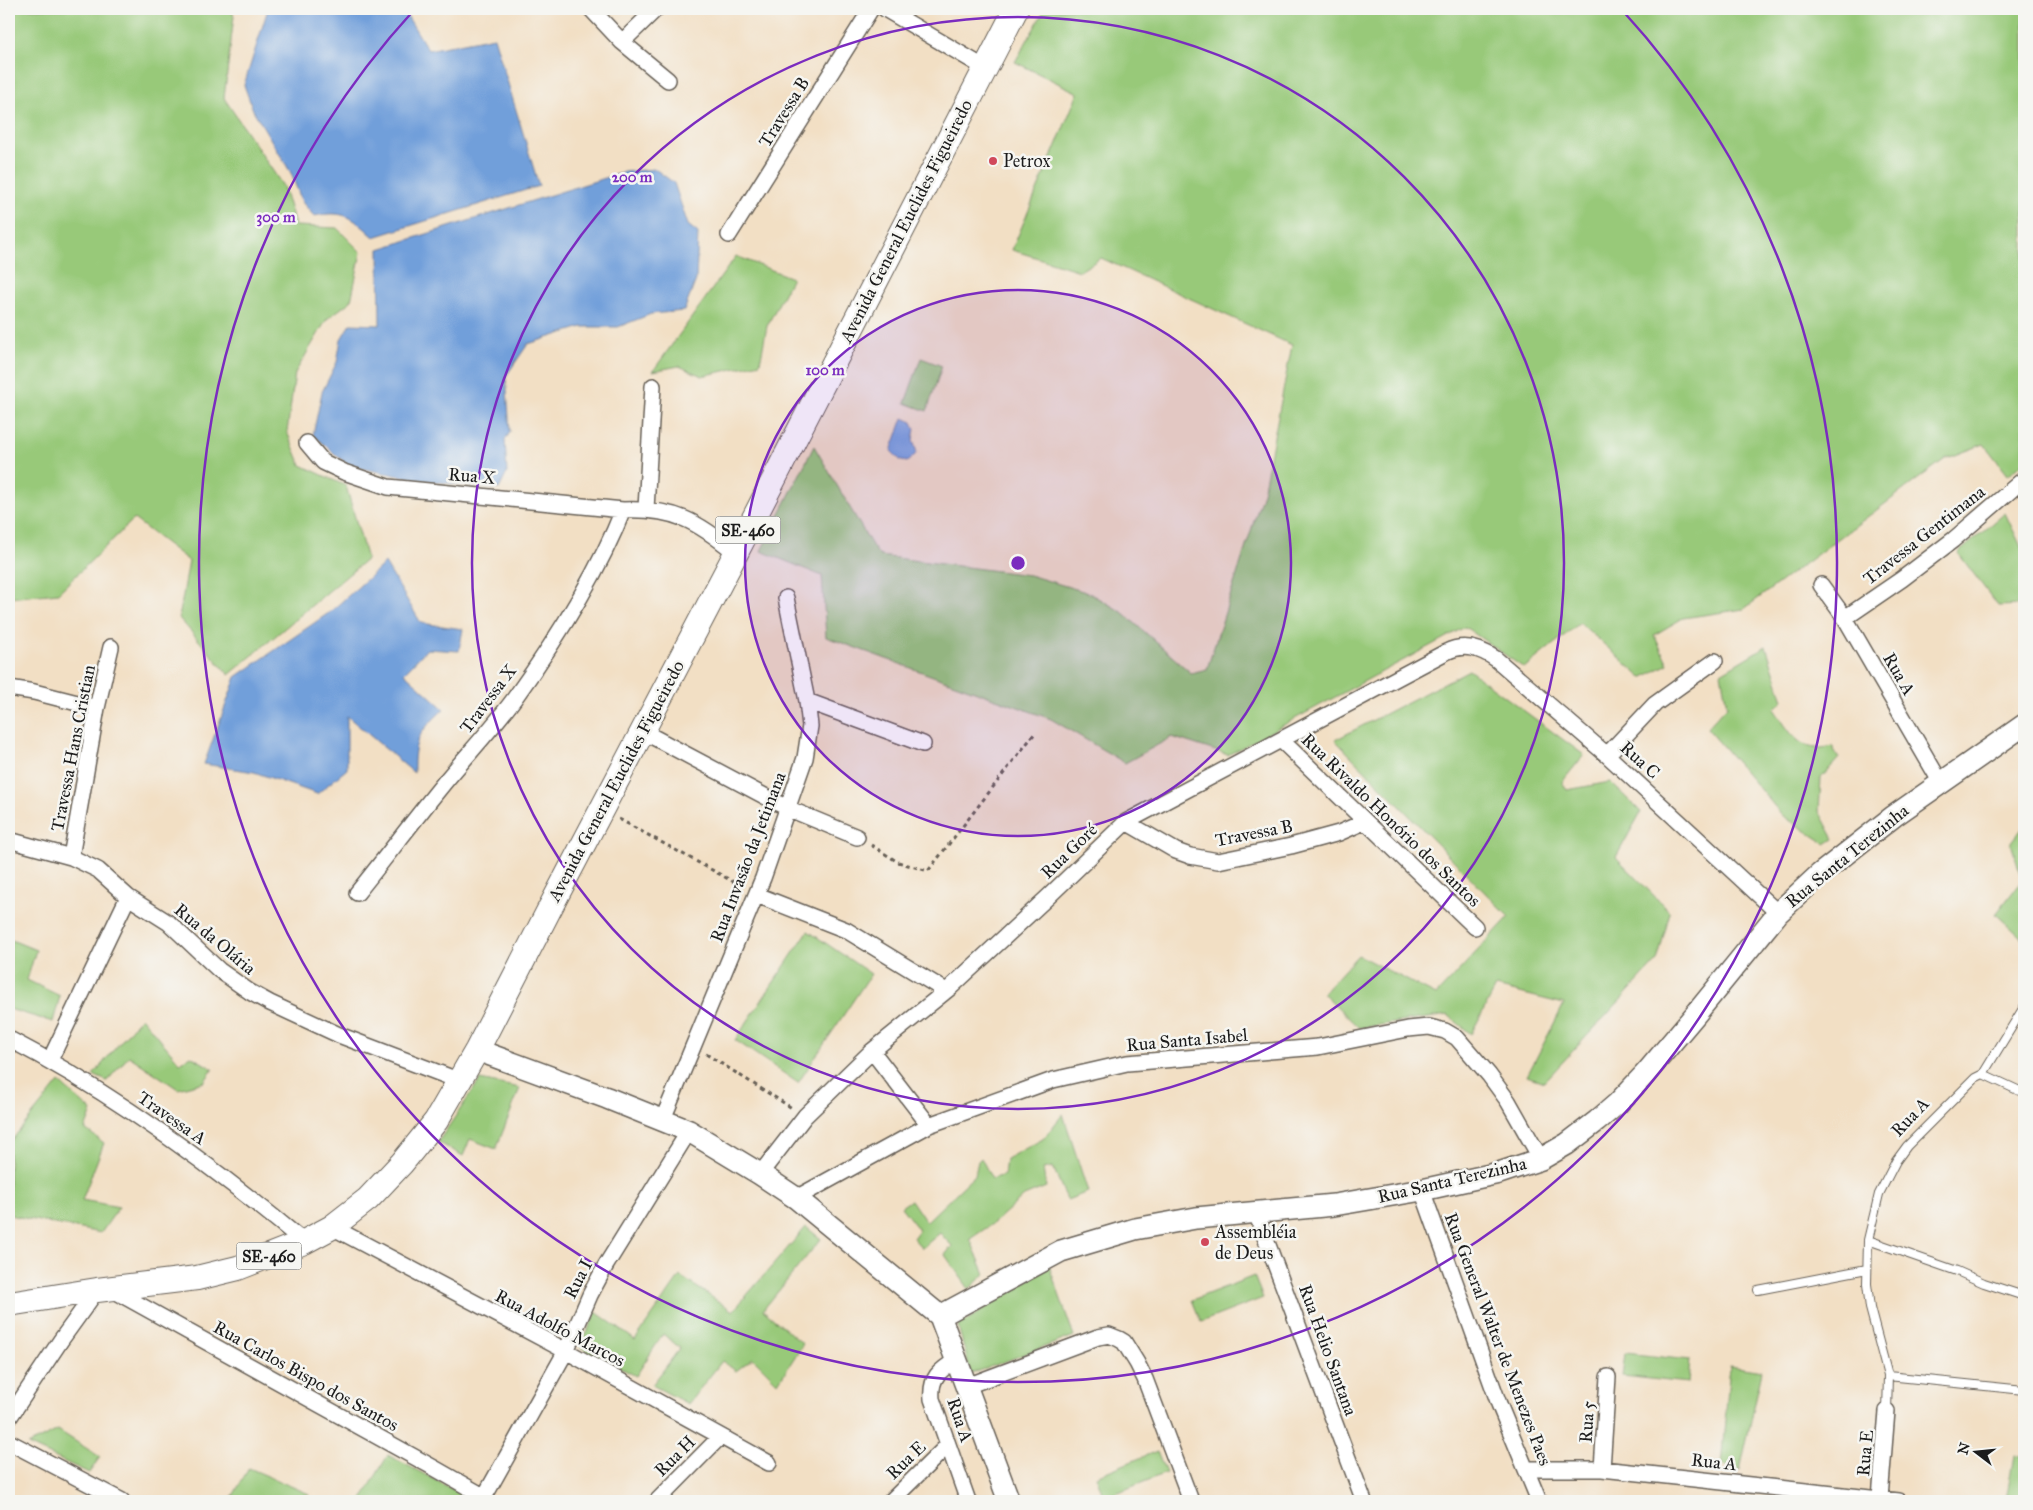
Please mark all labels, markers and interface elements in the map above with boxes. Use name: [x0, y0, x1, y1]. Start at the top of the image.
street label: Travessa B: [754, 73, 814, 151]
street label: Avenida General Euclides Figueiredo: [834, 96, 978, 348]
place label: Petrox: [1003, 150, 1050, 172]
marker: Petrox: [987, 155, 999, 167]
text: 200 m: [612, 168, 653, 186]
text: 300 m: [256, 208, 296, 227]
text: 100 m: [805, 361, 845, 379]
street label: Rua X: [447, 463, 497, 489]
street label: Travessa Gentimana: [1859, 480, 1990, 589]
road number: SE-460: [716, 516, 780, 544]
centre of rings: [1009, 554, 1027, 572]
street label: Rua A: [1878, 649, 1920, 699]
street label: Avenida General Euclides Figueiredo: [542, 657, 690, 907]
street label: Travessa X: [455, 660, 521, 738]
street label: Travessa Hans Cristian: [46, 663, 100, 833]
street label: Rua Rivaldo Honório dos Santos: [1297, 728, 1485, 912]
street label: Rua C: [1616, 736, 1664, 784]
street label: Rua Invasão da Jetimana: [705, 768, 792, 946]
street label: Rua Santa Terezinha: [1781, 799, 1913, 912]
street label: Travessa B: [1213, 815, 1295, 851]
street label: Rua Goré: [1036, 818, 1102, 883]
street label: Rua da Olária: [170, 899, 261, 980]
street label: Rua Santa Isabel: [1125, 1024, 1249, 1056]
street label: Travessa A: [133, 1086, 211, 1150]
street label: Rua A: [1886, 1093, 1934, 1141]
street label: Rua Santa Terezinha: [1375, 1152, 1529, 1208]
street label: Rua General Walter de Menezes Paes: [1440, 1209, 1556, 1469]
place label: Assembléia de Deus: [1214, 1221, 1297, 1264]
marker: Assembléia de Deus: [1199, 1236, 1211, 1248]
road number: SE-460: [236, 1242, 302, 1270]
street label: Rua I: [559, 1255, 597, 1302]
street label: Rua Helio Santana: [1294, 1281, 1362, 1419]
street label: Rua Adolfo Marcos: [491, 1285, 629, 1371]
street label: Rua Carlos Bispo dos Santos: [210, 1316, 402, 1436]
street label: Rua A: [942, 1395, 978, 1445]
street label: Rua 5: [1575, 1400, 1599, 1444]
north arrow: [1950, 1428, 2000, 1478]
street label: Rua E: [1852, 1429, 1878, 1477]
street label: Rua H: [650, 1431, 700, 1481]
street label: Rua E: [882, 1436, 930, 1484]
text: N: [1954, 1440, 1974, 1457]
street label: Rua A: [1690, 1449, 1738, 1475]

